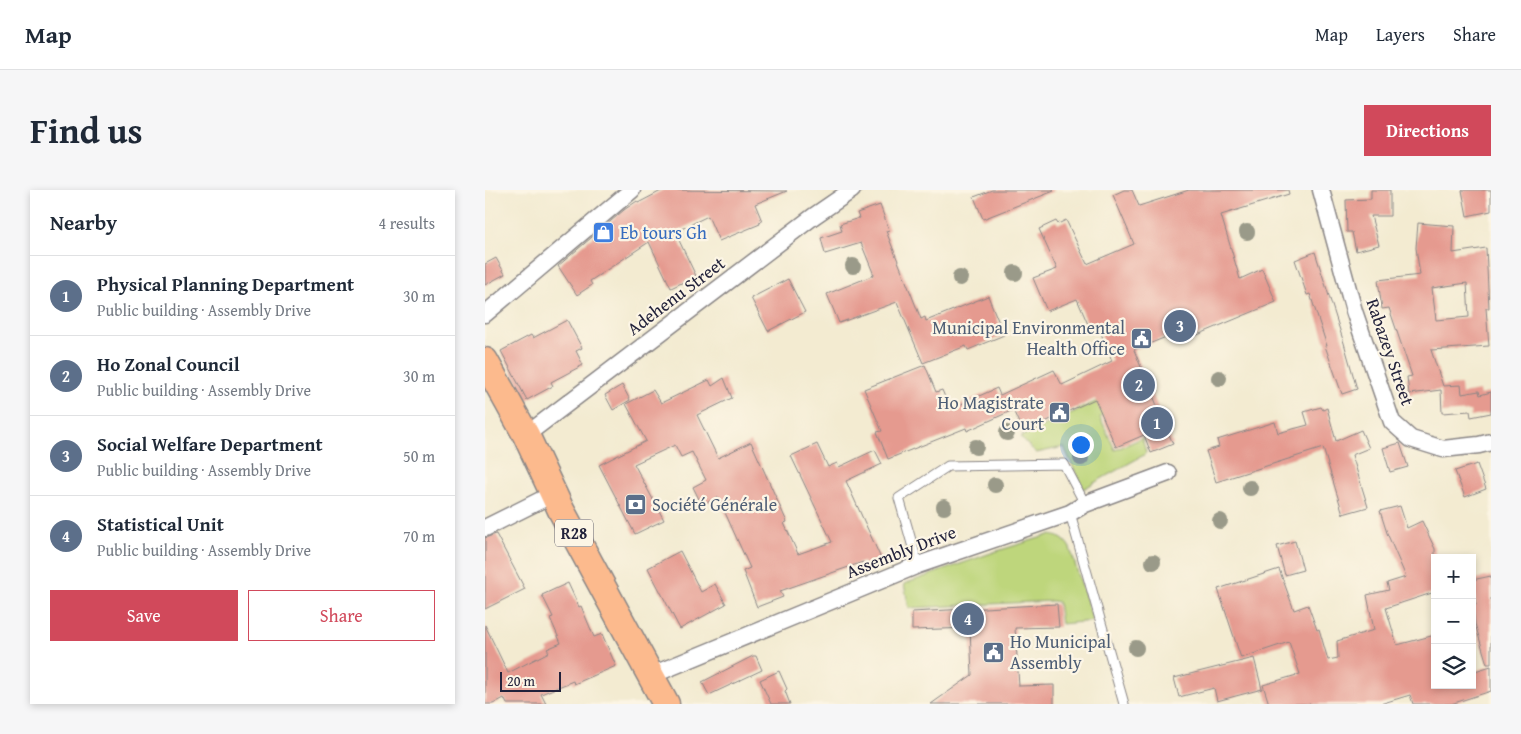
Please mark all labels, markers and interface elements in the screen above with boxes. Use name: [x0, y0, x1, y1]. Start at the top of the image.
text: Map: [25, 17, 72, 52]
text: Map: [1315, 21, 1348, 48]
text: Layers: [1376, 21, 1425, 48]
text: Share: [1453, 21, 1496, 48]
text: Find us: [30, 105, 143, 156]
button: Directions: [1364, 105, 1491, 156]
text: Nearby: [50, 207, 117, 238]
text: 4 results: [378, 211, 435, 235]
place label: Eb tours Gh: [620, 219, 707, 246]
shop icon: Eb tours Gh: [592, 221, 616, 245]
street label: Adehenu Street: [621, 249, 731, 342]
text: Physical Planning Department: [97, 270, 354, 298]
text: 1: [62, 284, 70, 308]
text: 30 m: [403, 284, 435, 308]
street label: Rabazey Street: [1360, 295, 1422, 410]
text: Public building · Assembly Drive: [97, 298, 311, 322]
pin: 3: [1164, 307, 1196, 345]
place label: Municipal Environmental Health Office: [932, 314, 1125, 362]
public building icon: Municipal Environmental Health Office: [1129, 326, 1153, 350]
text: Ho Zonal Council: [97, 350, 240, 378]
text: 2: [62, 364, 70, 388]
text: 30 m: [403, 364, 435, 388]
pin: 2: [1123, 366, 1155, 404]
text: Public building · Assembly Drive: [97, 378, 311, 402]
place label: Ho Magistrate Court: [938, 389, 1045, 437]
public building icon: Ho Magistrate Court: [1048, 401, 1072, 425]
pin: 1: [1141, 404, 1173, 442]
text: Social Welfare Department: [97, 430, 323, 458]
your location: [1068, 432, 1094, 458]
text: 3: [62, 444, 70, 468]
text: 50 m: [403, 444, 435, 468]
text: Public building · Assembly Drive: [97, 458, 311, 482]
place label: Société Générale: [652, 491, 777, 518]
bank icon: Société Générale: [624, 493, 648, 517]
text: Statistical Unit: [97, 510, 224, 538]
street label: Assembly Drive: [842, 518, 960, 585]
road number: R28: [555, 519, 593, 546]
text: 4: [62, 524, 70, 548]
text: 70 m: [403, 524, 435, 548]
text: Public building · Assembly Drive: [97, 538, 311, 562]
map controls: [1431, 554, 1476, 689]
button: +: [1431, 554, 1476, 599]
button: Save: [50, 590, 238, 641]
button: Share: [248, 590, 435, 641]
button: −: [1431, 599, 1476, 644]
pin: 4: [952, 600, 984, 638]
place label: Ho Municipal Assembly: [1010, 628, 1111, 676]
public building icon: Ho Municipal Assembly: [982, 640, 1006, 664]
button: layers: [1431, 644, 1476, 689]
scale bar: [500, 669, 561, 692]
text: 20 m: [507, 671, 535, 691]

